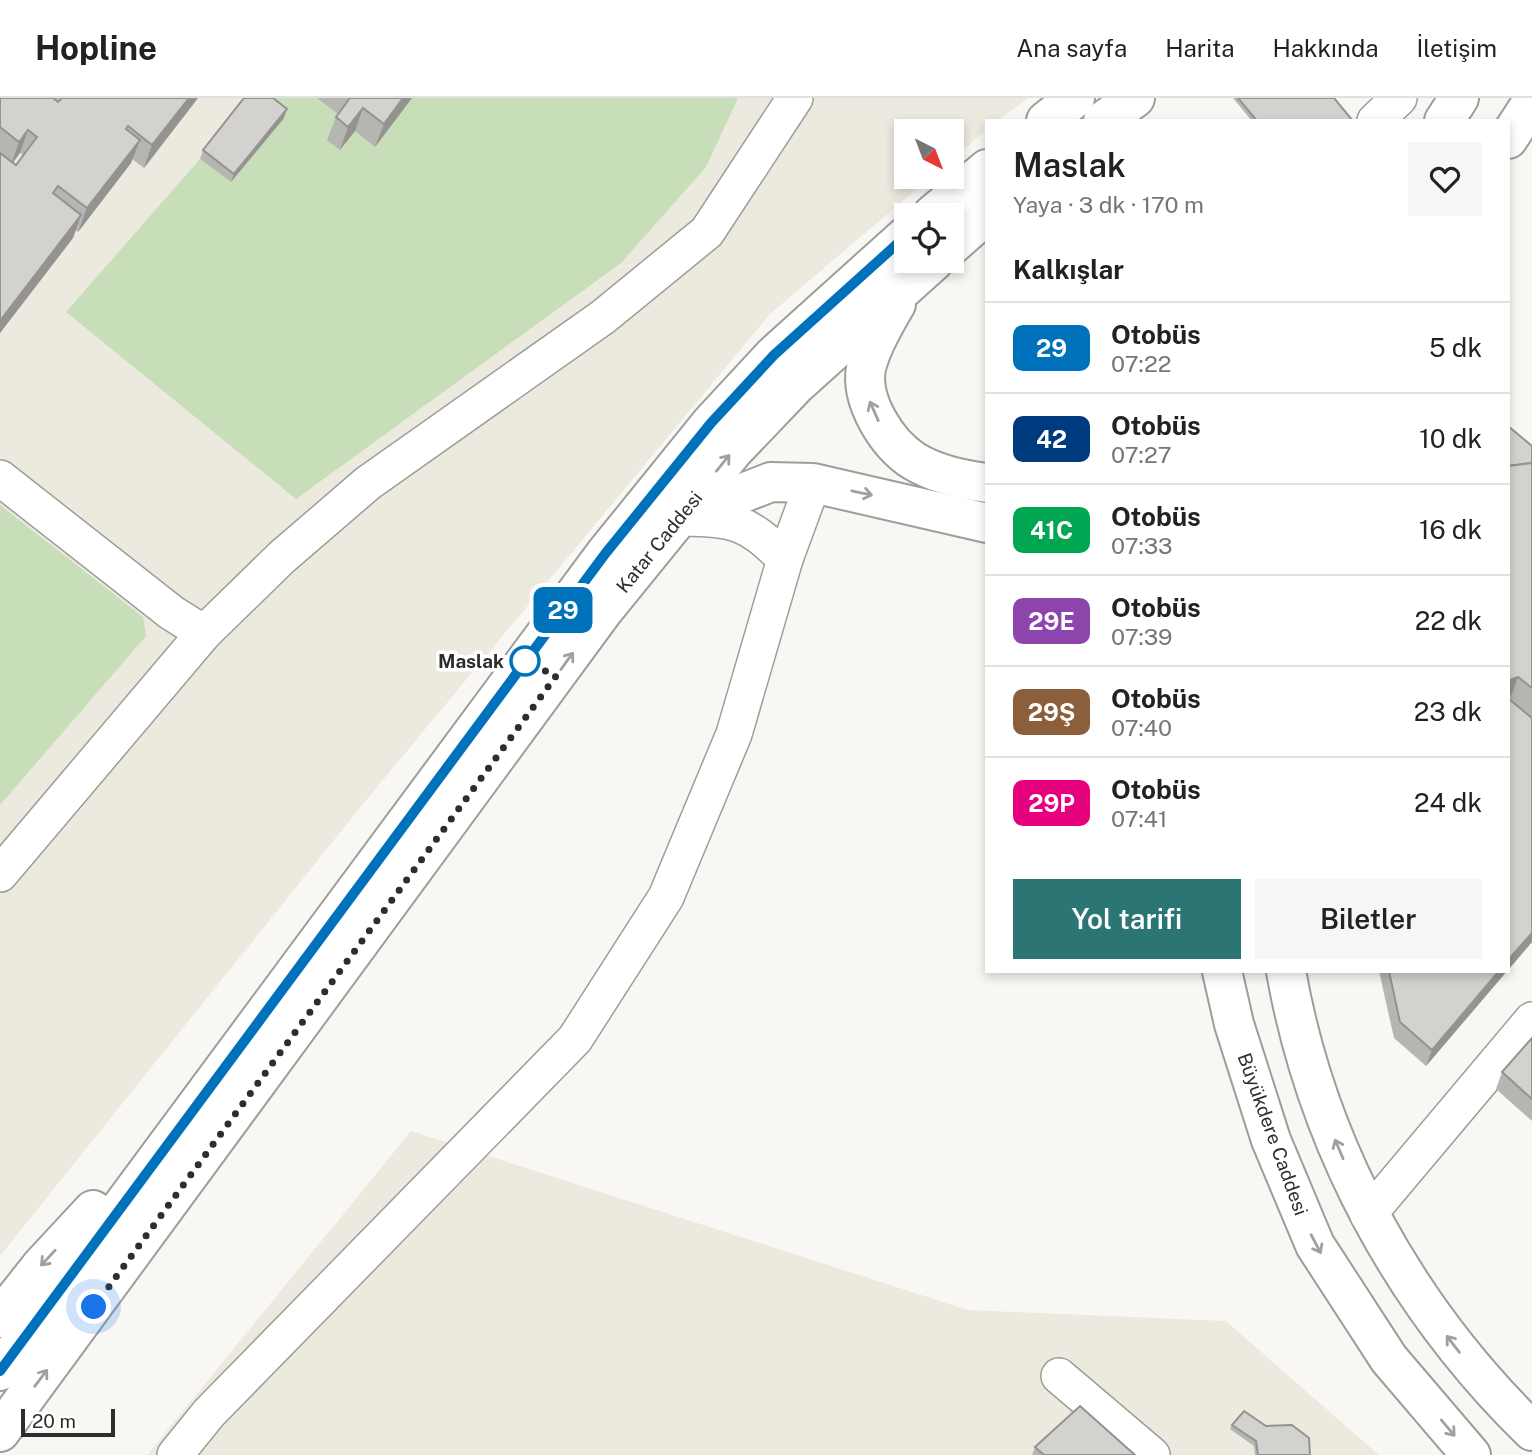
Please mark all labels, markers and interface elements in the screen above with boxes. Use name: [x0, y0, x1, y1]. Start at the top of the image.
text: Hopline: [35, 29, 157, 67]
text: Ana sayfa: [1016, 34, 1127, 62]
text: Harita: [1165, 34, 1235, 62]
text: Hakkında: [1273, 34, 1378, 62]
text: İletişim: [1416, 34, 1497, 62]
north arrow: [894, 119, 964, 189]
map controls: [894, 119, 964, 273]
button: heart: [1408, 142, 1482, 216]
text: Maslak: [1013, 146, 1126, 184]
text: Yaya · 3 dk · 170 m: [1013, 191, 1204, 218]
button: locate: [894, 203, 964, 273]
text: Kalkışlar: [1013, 254, 1124, 285]
text: Otobüs: [1111, 319, 1201, 350]
text: 5 dk: [1429, 332, 1482, 363]
text: 29: [1036, 334, 1067, 362]
text: 07:22: [1111, 350, 1172, 377]
one-way arrow: [867, 401, 880, 422]
text: Otobüs: [1111, 410, 1201, 441]
text: 10 dk: [1419, 423, 1482, 454]
text: 42: [1036, 425, 1067, 453]
text: 07:27: [1111, 441, 1172, 468]
one-way arrow: [716, 455, 731, 473]
street label: Katar Caddesi: [611, 487, 707, 597]
one-way arrow: [850, 487, 873, 501]
text: Otobüs: [1111, 501, 1201, 532]
text: 16 dk: [1419, 514, 1482, 545]
text: 41C: [1030, 516, 1073, 544]
text: 07:33: [1111, 532, 1172, 559]
line badge: 29: [532, 587, 594, 633]
text: Otobüs: [1111, 592, 1201, 623]
text: 29: [547, 596, 579, 624]
text: 22 dk: [1415, 605, 1482, 636]
text: 29E: [1028, 607, 1075, 635]
text: 07:39: [1111, 623, 1172, 650]
marker: Maslak: [510, 646, 540, 676]
place label: Maslak: [438, 650, 504, 672]
one-way arrow: [560, 652, 574, 671]
text: Otobüs: [1111, 683, 1201, 714]
text: 23 dk: [1414, 696, 1482, 727]
text: 29Ş: [1028, 698, 1075, 726]
text: 07:40: [1111, 714, 1172, 741]
text: Otobüs: [1111, 774, 1201, 805]
text: 24 dk: [1414, 787, 1482, 818]
text: 29P: [1028, 789, 1075, 817]
text: 07:41: [1111, 805, 1167, 832]
button: Yol tarifi: [1013, 879, 1241, 959]
button: Biletler: [1255, 879, 1482, 959]
street label: Büyükdere Caddesi: [1233, 1050, 1313, 1218]
one-way arrow: [1332, 1139, 1345, 1160]
one-way arrow: [1309, 1233, 1323, 1253]
one-way arrow: [40, 1249, 56, 1267]
your location: [76, 1289, 111, 1324]
one-way arrow: [1446, 1336, 1461, 1354]
one-way arrow: [33, 1369, 48, 1387]
scale bar: [21, 1406, 116, 1438]
text: 20 m: [32, 1410, 76, 1432]
one-way arrow: [1440, 1419, 1456, 1437]

